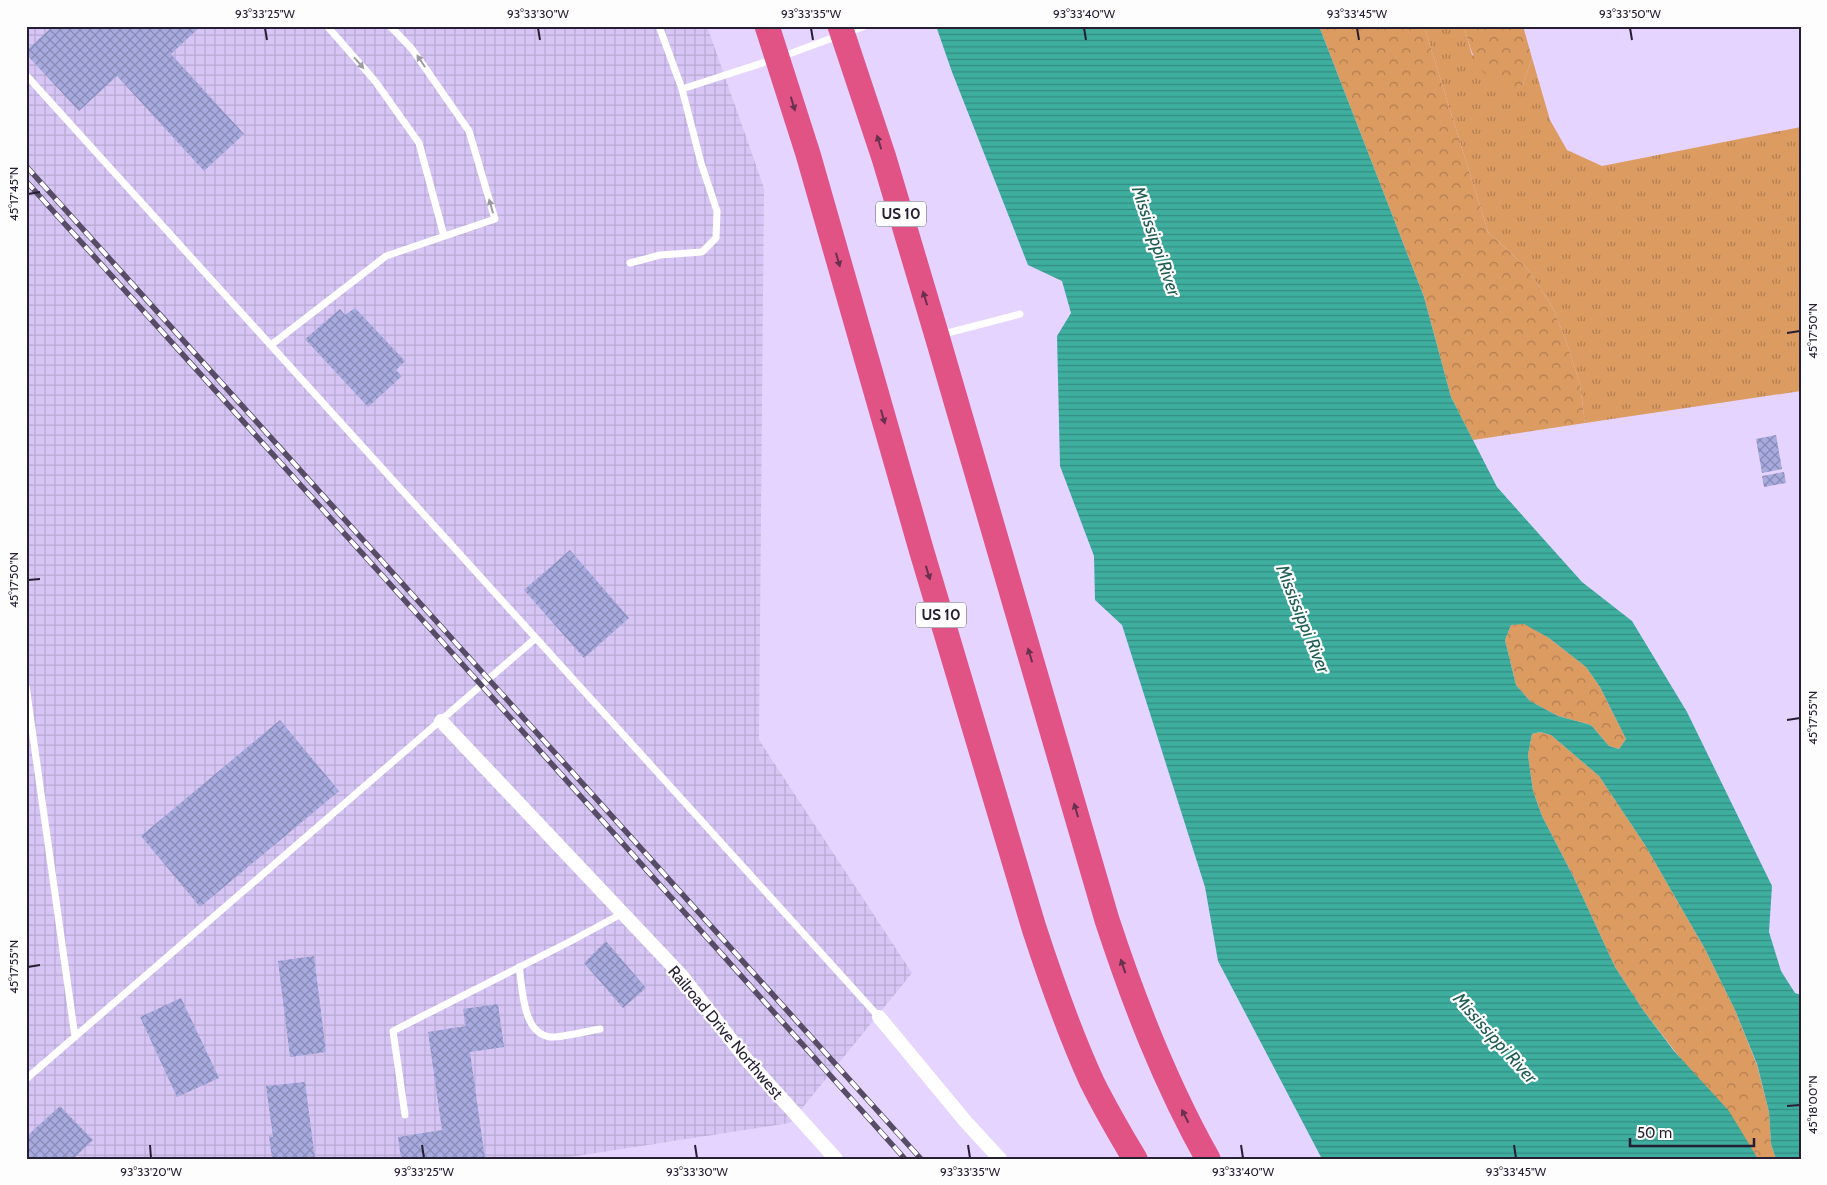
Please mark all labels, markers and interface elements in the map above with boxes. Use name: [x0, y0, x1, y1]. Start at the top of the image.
text: 93°33'25"W: [235, 6, 296, 21]
text: 93°33'30"W: [507, 6, 570, 21]
text: 93°33'35"W: [781, 6, 842, 21]
text: 93°33'40"W: [1053, 6, 1116, 21]
text: 93°33'45"W: [1327, 6, 1388, 21]
text: 93°33'50"W: [1599, 6, 1662, 21]
one-way arrow: [416, 55, 426, 68]
one-way arrow: [353, 56, 365, 68]
one-way arrow: [789, 97, 797, 112]
one-way arrow: [875, 135, 882, 150]
text: 45°17'45"N: [6, 167, 21, 221]
water label: Mississippi River: [1127, 182, 1186, 300]
one-way arrow: [486, 198, 494, 213]
road number: US 10: [876, 202, 926, 226]
one-way arrow: [835, 253, 843, 268]
one-way arrow: [921, 290, 929, 305]
text: 45°17'50"N: [1805, 303, 1820, 359]
one-way arrow: [879, 409, 887, 424]
text: 45°17'50"N: [6, 552, 21, 608]
water label: Mississippi River: [1271, 561, 1335, 678]
one-way arrow: [925, 565, 933, 580]
road number: US 10: [916, 602, 966, 628]
one-way arrow: [1025, 647, 1033, 662]
text: 45°17'55"N: [1805, 691, 1820, 745]
one-way arrow: [1072, 803, 1080, 818]
text: 45°17'55"N: [6, 940, 21, 994]
one-way arrow: [1118, 958, 1126, 973]
street label: Railroad Drive Northwest: [664, 962, 787, 1103]
water label: Mississippi River: [1448, 987, 1543, 1089]
text: 45°18'00"N: [1805, 1075, 1820, 1135]
one-way arrow: [1181, 1109, 1189, 1123]
scale bar: [1630, 1115, 1753, 1147]
text: 50 m: [1637, 1124, 1672, 1142]
text: 93°33'20"W: [120, 1164, 183, 1179]
text: 93°33'25"W: [394, 1164, 455, 1179]
text: 93°33'30"W: [666, 1164, 729, 1179]
text: 93°33'35"W: [940, 1164, 1001, 1179]
text: 93°33'40"W: [1212, 1164, 1275, 1179]
text: 93°33'45"W: [1486, 1164, 1547, 1179]

